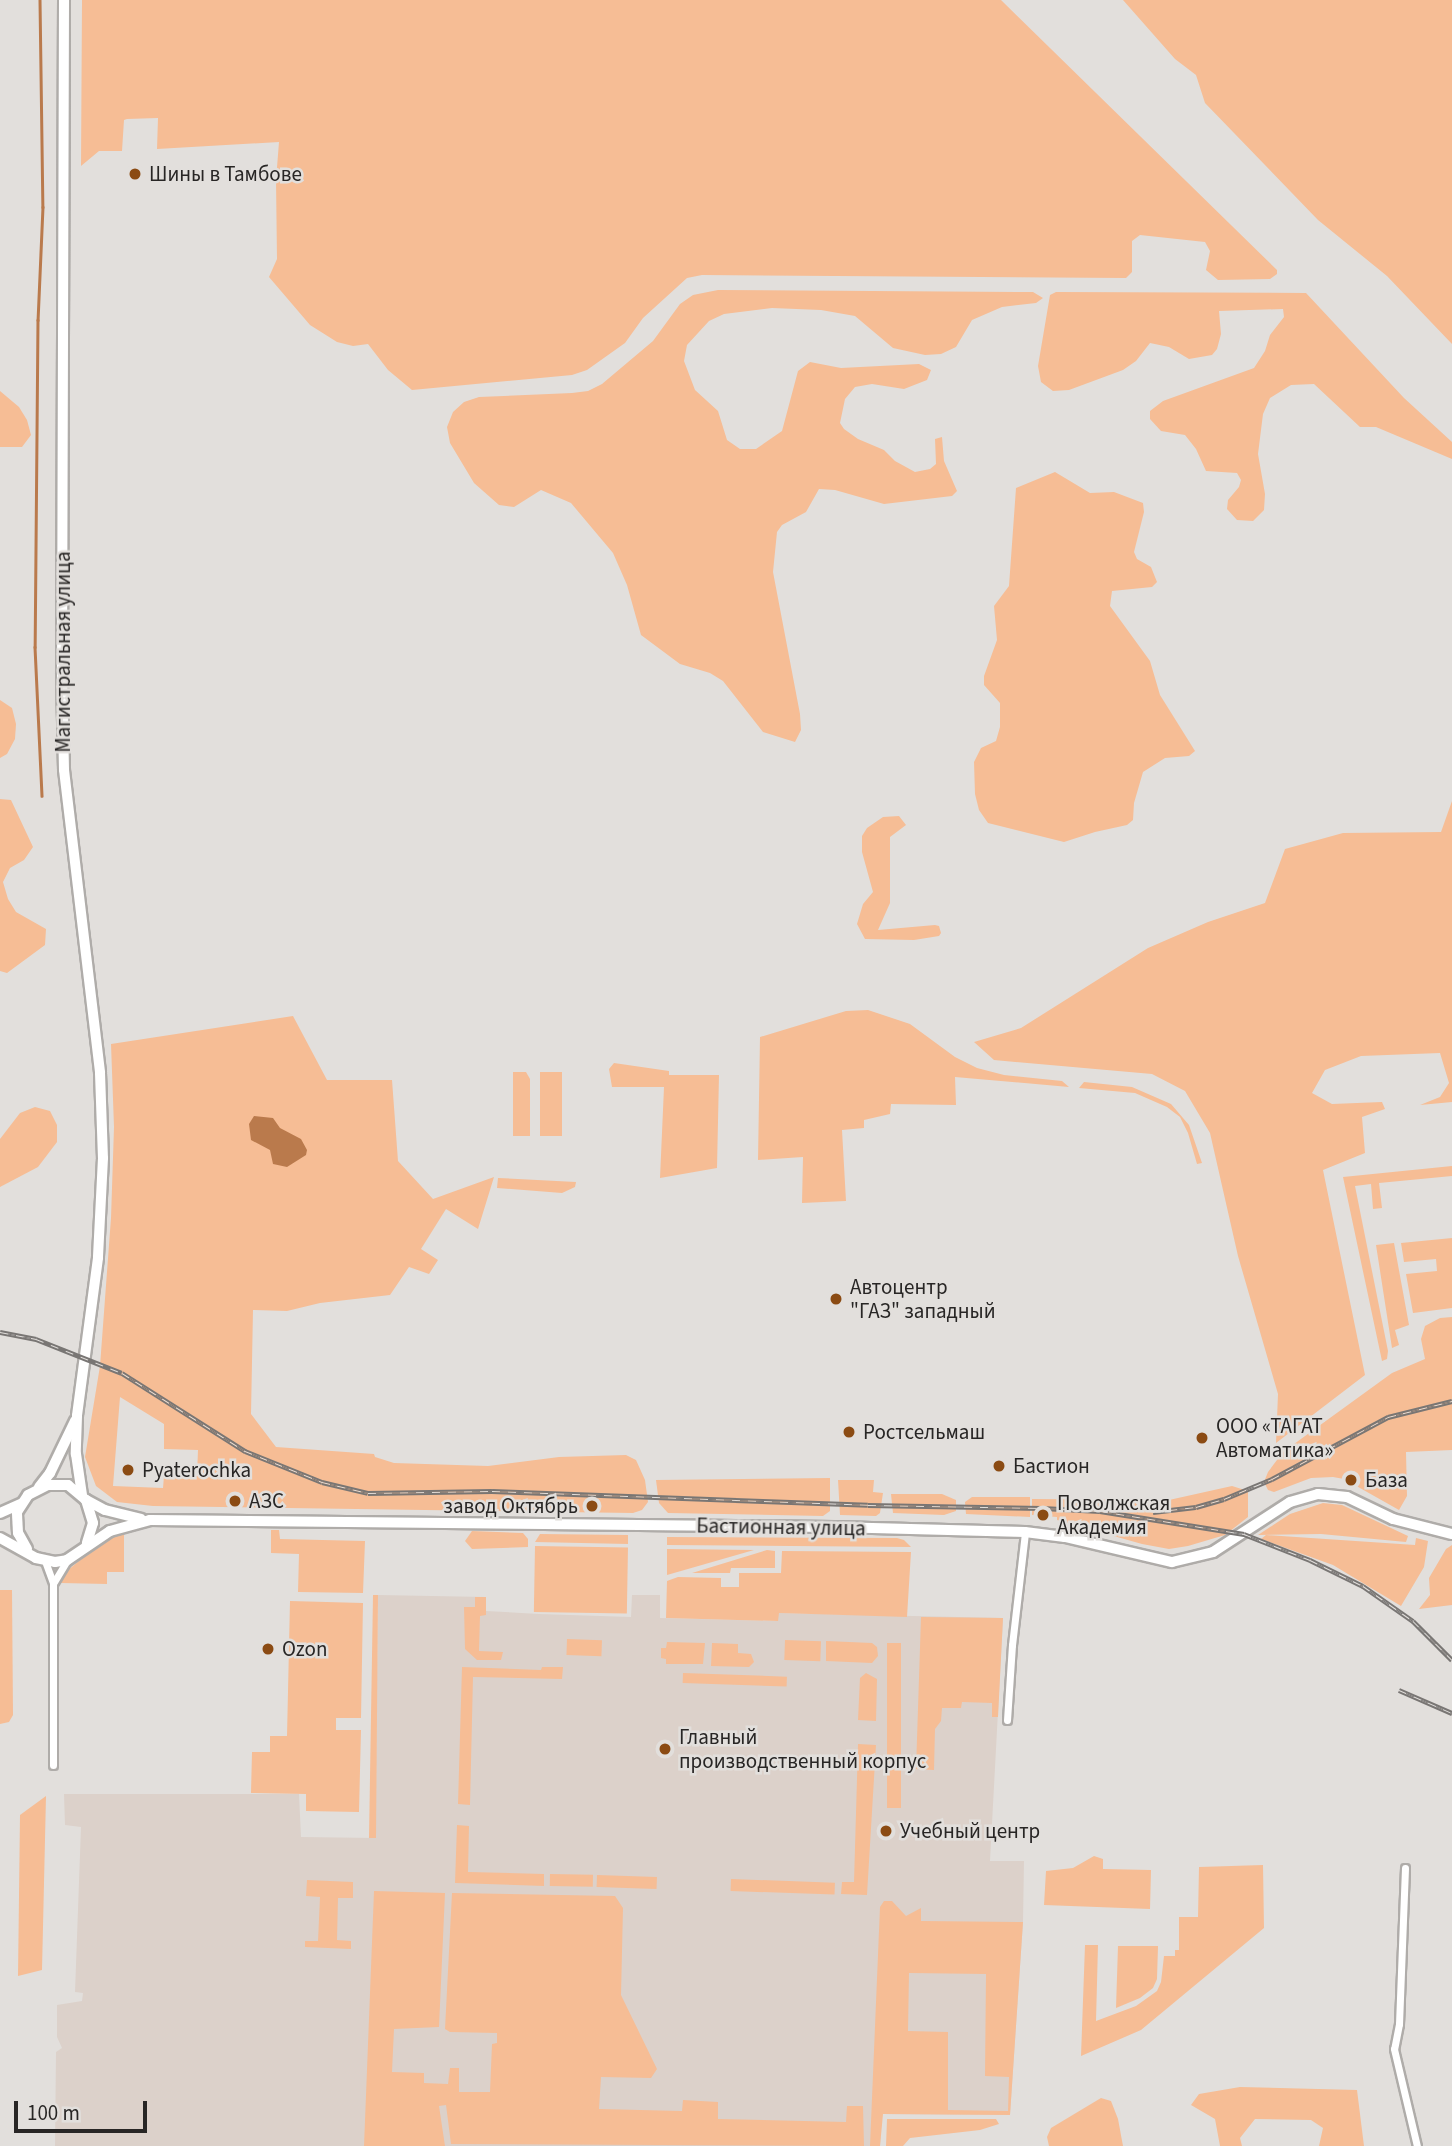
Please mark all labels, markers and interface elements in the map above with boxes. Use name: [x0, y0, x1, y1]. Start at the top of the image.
place label: Шины в Тамбове: [149, 161, 302, 187]
marker: Шины в Тамбове: [127, 166, 143, 182]
street label: Магистральная улица: [50, 551, 76, 753]
place label: Автоцентр "ГАЗ" западный: [850, 1274, 996, 1324]
marker: Автоцентр "ГАЗ" западный: [828, 1291, 844, 1307]
place label: ООО «ТАГАТ Автоматика»: [1216, 1413, 1333, 1463]
place label: Ростсельмаш: [863, 1419, 985, 1445]
marker: Ростсельмаш: [841, 1424, 857, 1440]
marker: ООО «ТАГАТ Автоматика»: [1194, 1430, 1210, 1446]
place label: Бастион: [1013, 1453, 1090, 1479]
place label: Pyaterochka: [142, 1457, 251, 1483]
marker: Бастион: [991, 1458, 1007, 1474]
marker: Pyaterochka: [120, 1462, 136, 1478]
place label: База: [1365, 1467, 1408, 1493]
marker: База: [1343, 1472, 1359, 1488]
place label: АЗС: [249, 1488, 284, 1514]
place label: Поволжская Академия: [1057, 1490, 1170, 1540]
marker: АЗС: [227, 1493, 243, 1509]
place label: завод Октябрь: [443, 1493, 578, 1519]
marker: завод Октябрь: [584, 1498, 600, 1514]
marker: Поволжская Академия: [1035, 1507, 1051, 1523]
street label: Бастионная улица: [696, 1513, 866, 1541]
place label: Ozon: [282, 1636, 327, 1662]
marker: Ozon: [260, 1641, 276, 1657]
place label: Главный производственный корпус: [679, 1724, 926, 1774]
marker: Главный производственный корпус: [657, 1741, 673, 1757]
place label: Учебный центр: [900, 1818, 1040, 1844]
marker: Учебный центр: [878, 1823, 894, 1839]
scale bar: [18, 2086, 150, 2130]
text: 100 m: [27, 2098, 80, 2128]

